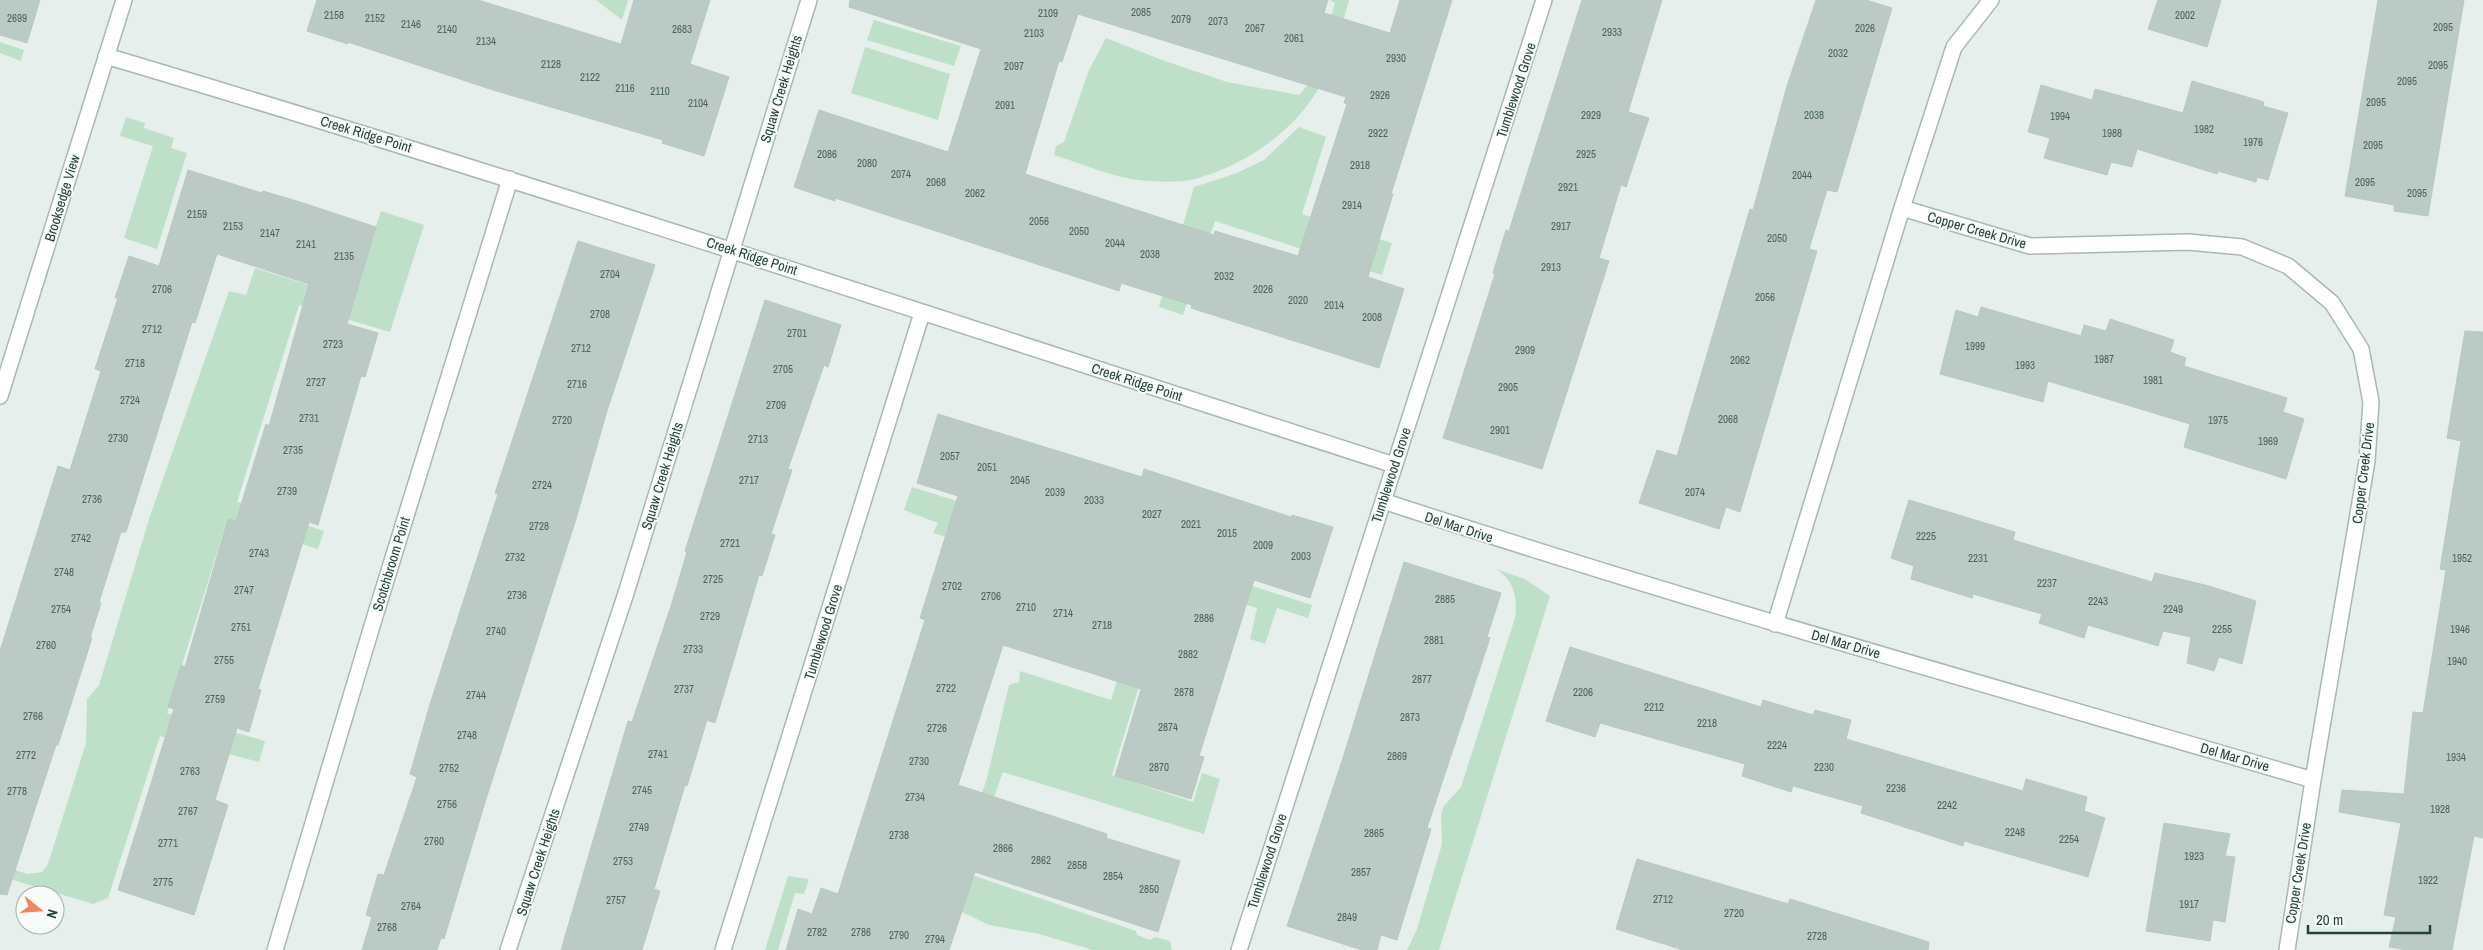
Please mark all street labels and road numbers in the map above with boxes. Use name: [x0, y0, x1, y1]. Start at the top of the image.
street label: Squaw Creek Heights: [756, 33, 806, 145]
street label: Tumblewood Grove: [1492, 40, 1540, 140]
street label: Creek Ridge Point: [318, 112, 414, 156]
street label: Brooksedge View: [40, 152, 84, 244]
street label: Copper Creek Drive: [1925, 207, 2029, 253]
street label: Creek Ridge Point: [704, 233, 800, 279]
street label: Creek Ridge Point: [1089, 359, 1185, 405]
street label: Squaw Creek Heights: [637, 420, 687, 532]
street label: Copper Creek Drive: [2348, 421, 2378, 525]
street label: Tumblewood Grove: [1367, 425, 1415, 525]
street label: Del Mar Drive: [1423, 507, 1495, 547]
street label: Scotchbroom Point: [368, 515, 414, 613]
street label: Tumblewood Grove: [800, 582, 846, 682]
street label: Del Mar Drive: [1809, 626, 1883, 662]
street label: Del Mar Drive: [2198, 739, 2272, 775]
street label: Squaw Creek Heights: [512, 806, 564, 918]
street label: Tumblewood Grove: [1243, 811, 1291, 911]
street label: Copper Creek Drive: [2281, 821, 2315, 925]

